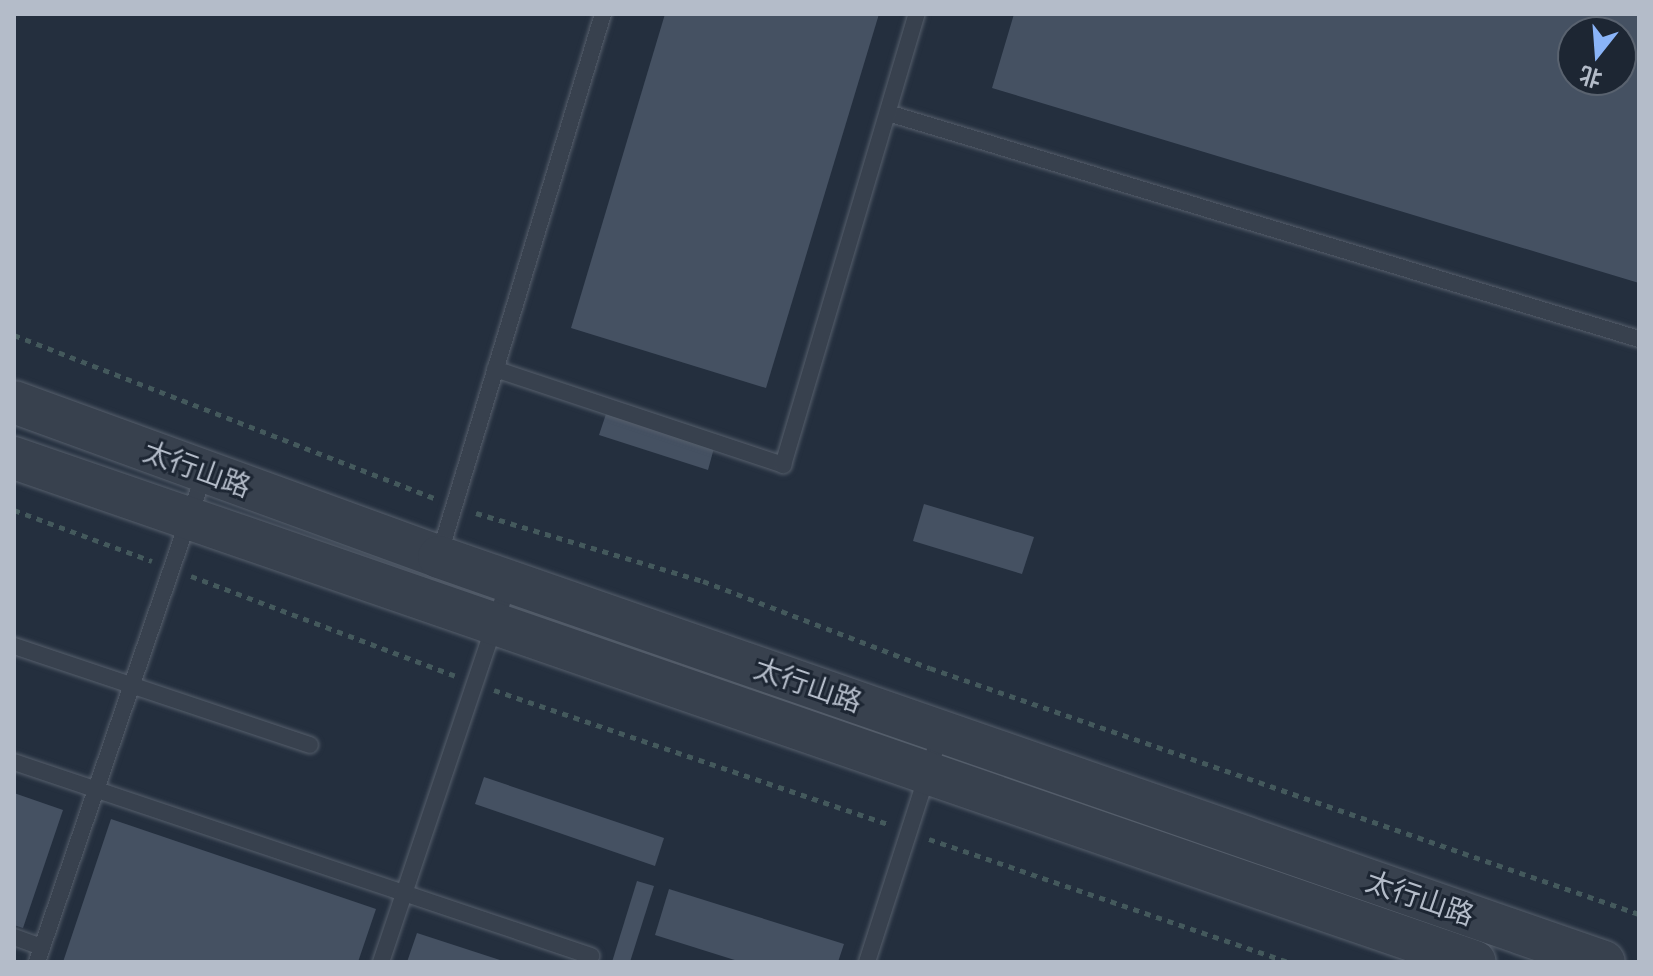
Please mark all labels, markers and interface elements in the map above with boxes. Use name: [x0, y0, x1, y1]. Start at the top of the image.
north arrow: [1557, 16, 1637, 96]
text: 北: [1576, 60, 1605, 94]
street label: 太行山路: [139, 434, 255, 504]
street label: 太行山路: [750, 651, 866, 719]
street label: 太行山路: [1362, 864, 1478, 932]

